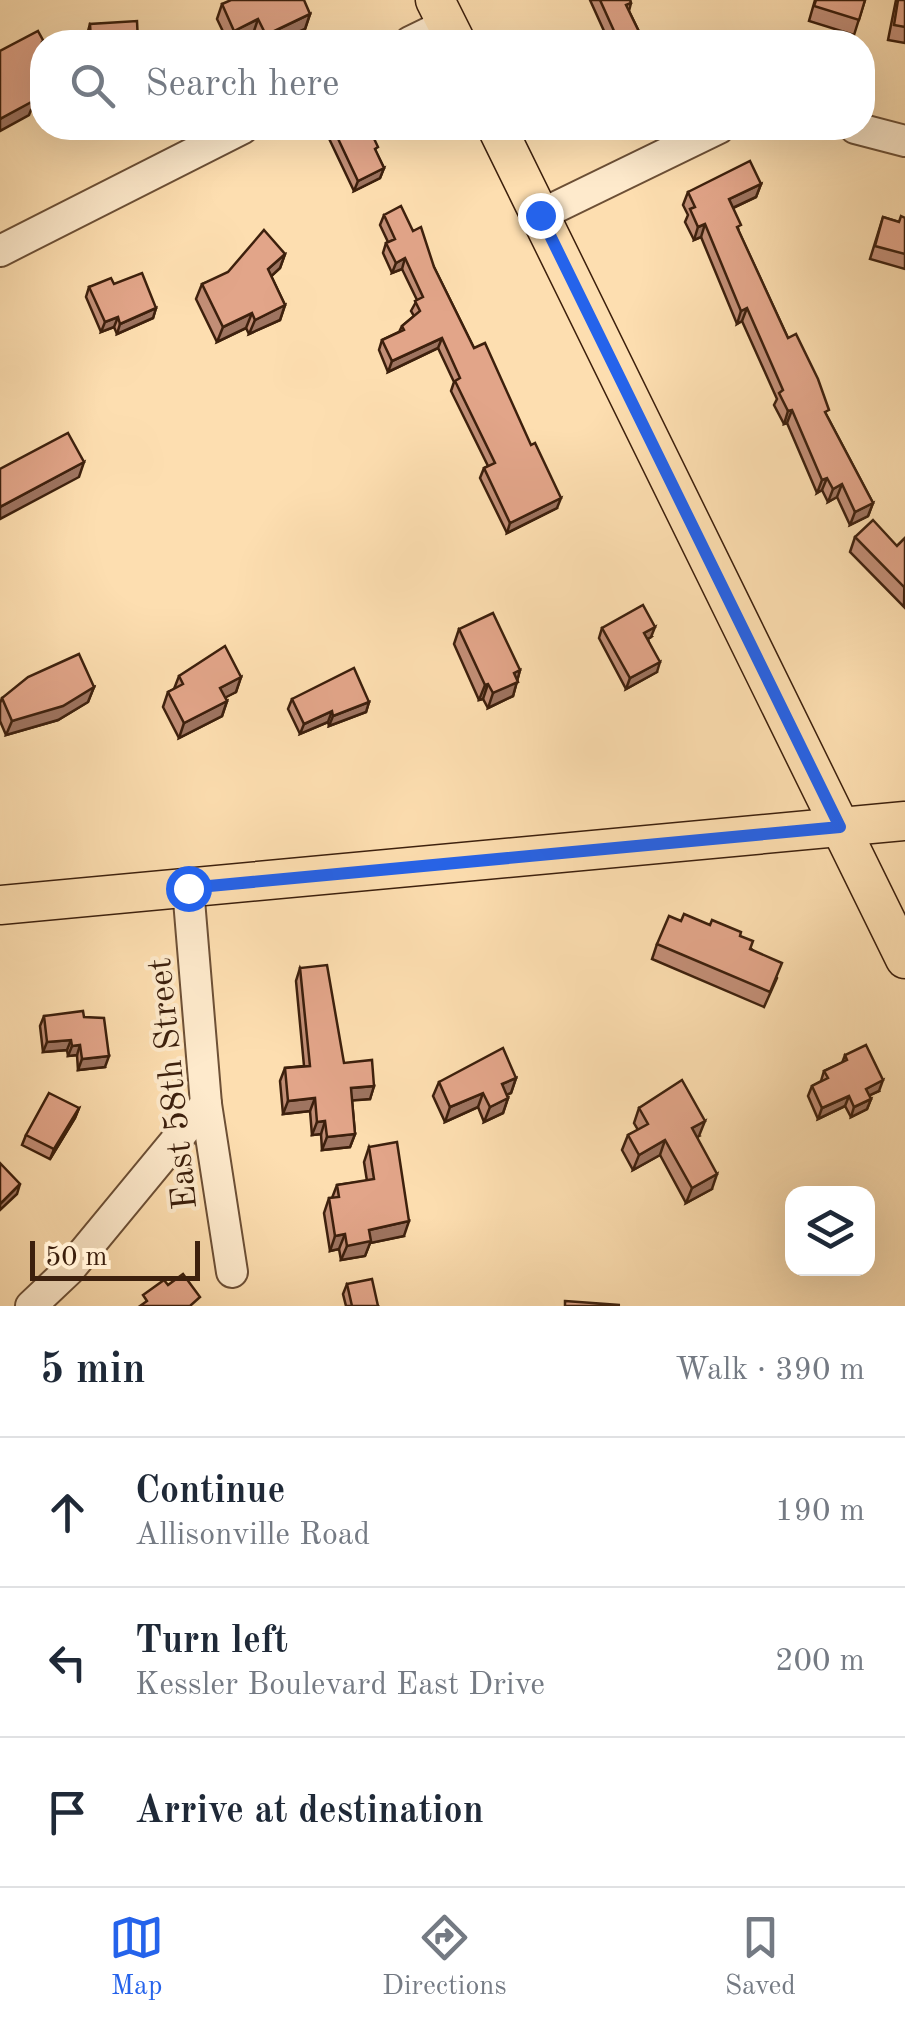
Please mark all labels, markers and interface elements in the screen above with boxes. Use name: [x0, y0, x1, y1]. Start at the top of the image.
search box: [30, 30, 875, 140]
icon: search: [65, 58, 120, 113]
text: Search here: [145, 66, 340, 104]
route end: [518, 193, 564, 239]
route start: [166, 866, 212, 912]
street label: East 58th Street: [143, 956, 204, 1211]
map controls: [785, 1186, 875, 1276]
button: layers: [785, 1186, 875, 1276]
scale bar: [30, 1236, 200, 1280]
text: 50 m: [45, 1244, 108, 1272]
text: 5 min: [40, 1350, 146, 1392]
text: Walk · 390 m: [675, 1355, 865, 1387]
text: Continue: [135, 1473, 285, 1511]
icon: ahead: [40, 1485, 95, 1540]
text: 190 m: [775, 1496, 865, 1528]
text: Allisonville Road: [135, 1520, 370, 1552]
text: Turn left: [135, 1623, 288, 1661]
icon: left: [40, 1635, 95, 1690]
text: 200 m: [775, 1646, 865, 1678]
text: Kessler Boulevard East Drive: [135, 1670, 545, 1702]
icon: arrive: [40, 1785, 95, 1840]
text: Arrive at destination: [135, 1793, 484, 1831]
tab: Map: [109, 1910, 164, 2005]
tab: Directions: [382, 1910, 507, 2005]
tab: Saved: [725, 1910, 796, 2005]

